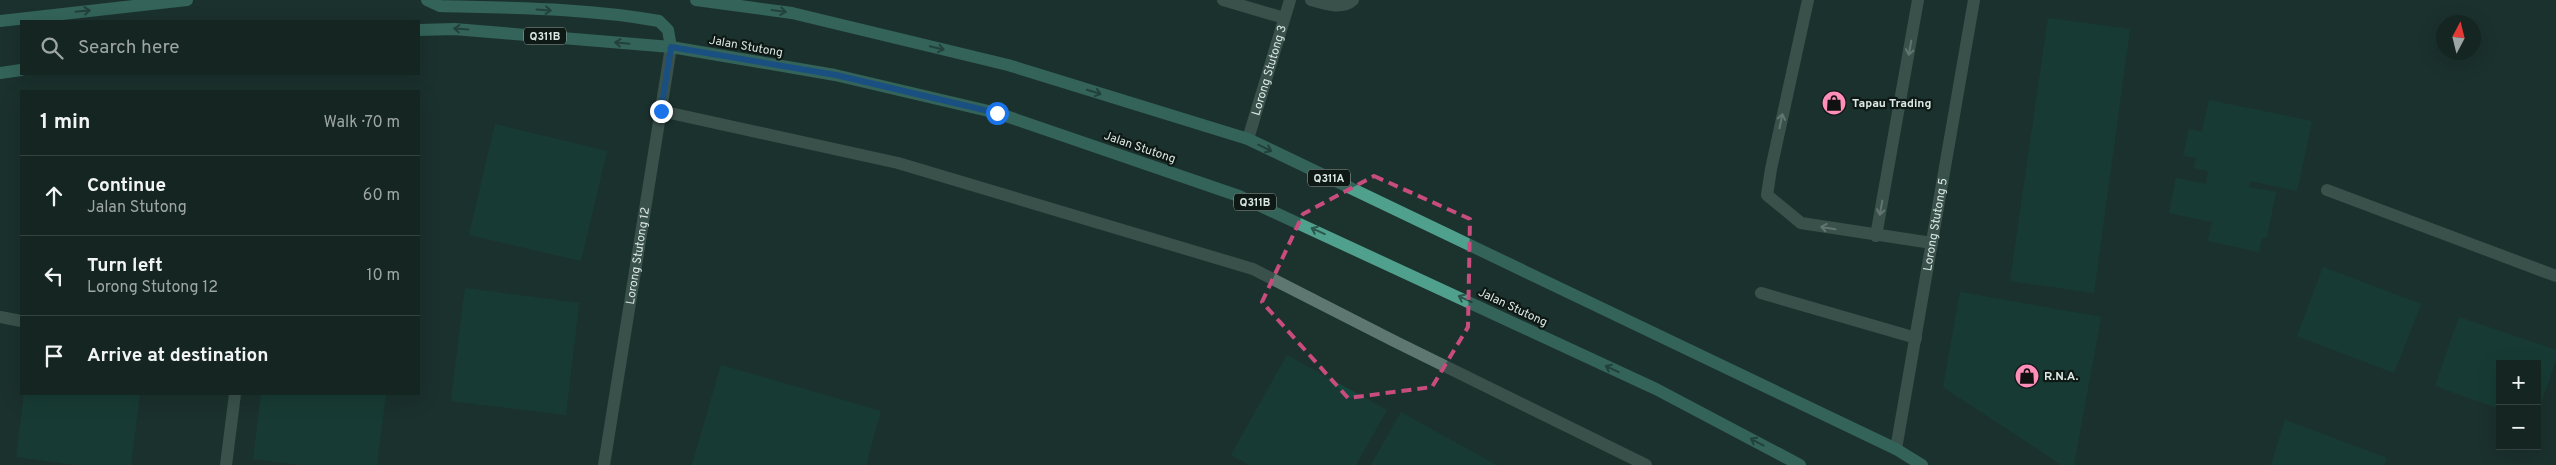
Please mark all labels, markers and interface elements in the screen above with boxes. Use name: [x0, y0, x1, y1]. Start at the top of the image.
one-way arrow: [536, 5, 552, 14]
one-way arrow: [75, 6, 91, 16]
one-way arrow: [771, 6, 787, 16]
north arrow: [2436, 15, 2481, 60]
search box: [20, 20, 420, 75]
street label: Lorong Stutong 3: [1249, 23, 1291, 118]
one-way arrow: [453, 25, 469, 34]
road number: Q311B: [524, 28, 566, 44]
street label: Jalan Stutong: [708, 33, 784, 61]
icon: search: [38, 34, 66, 62]
text: Search here: [78, 36, 180, 60]
one-way arrow: [615, 38, 631, 47]
one-way arrow: [1904, 40, 1914, 56]
one-way arrow: [929, 44, 945, 53]
one-way arrow: [1085, 87, 1101, 97]
shop icon: Tapau Trading: [1821, 90, 1847, 116]
place label: Tapau Trading: [1852, 96, 1931, 112]
route end: [650, 100, 673, 123]
route start: [986, 102, 1009, 125]
text: 1 min: [40, 109, 90, 136]
text: Walk · 70 m: [324, 113, 400, 133]
one-way arrow: [1777, 114, 1786, 130]
street label: Jalan Stutong: [1102, 128, 1178, 168]
one-way arrow: [1257, 143, 1272, 153]
road number: Q311A: [1308, 170, 1350, 187]
text: Continue: [87, 174, 166, 198]
street label: Lorong Stutong 5: [1920, 177, 1952, 272]
icon: ahead: [40, 182, 68, 210]
text: 60 m: [363, 186, 400, 206]
road number: Q311B: [1234, 193, 1276, 210]
text: Jalan Stutong: [87, 198, 187, 218]
one-way arrow: [1876, 200, 1886, 216]
street label: Lorong Stutong 12: [623, 206, 654, 306]
one-way arrow: [1821, 222, 1837, 232]
one-way arrow: [1311, 226, 1326, 236]
text: Turn left: [87, 254, 163, 278]
icon: left: [40, 262, 68, 290]
text: 10 m: [366, 266, 400, 286]
text: Lorong Stutong 12: [87, 278, 218, 298]
street label: Jalan Stutong: [1475, 285, 1550, 331]
one-way arrow: [1458, 294, 1473, 304]
icon: arrive: [40, 342, 68, 370]
text: Arrive at destination: [87, 344, 268, 368]
map controls: [2496, 360, 2541, 450]
button: +: [2496, 360, 2541, 405]
one-way arrow: [1605, 363, 1620, 373]
shop icon: R.N.A.: [2014, 363, 2040, 389]
place label: R.N.A.: [2044, 369, 2078, 385]
button: −: [2496, 405, 2541, 450]
one-way arrow: [1750, 437, 1765, 446]

